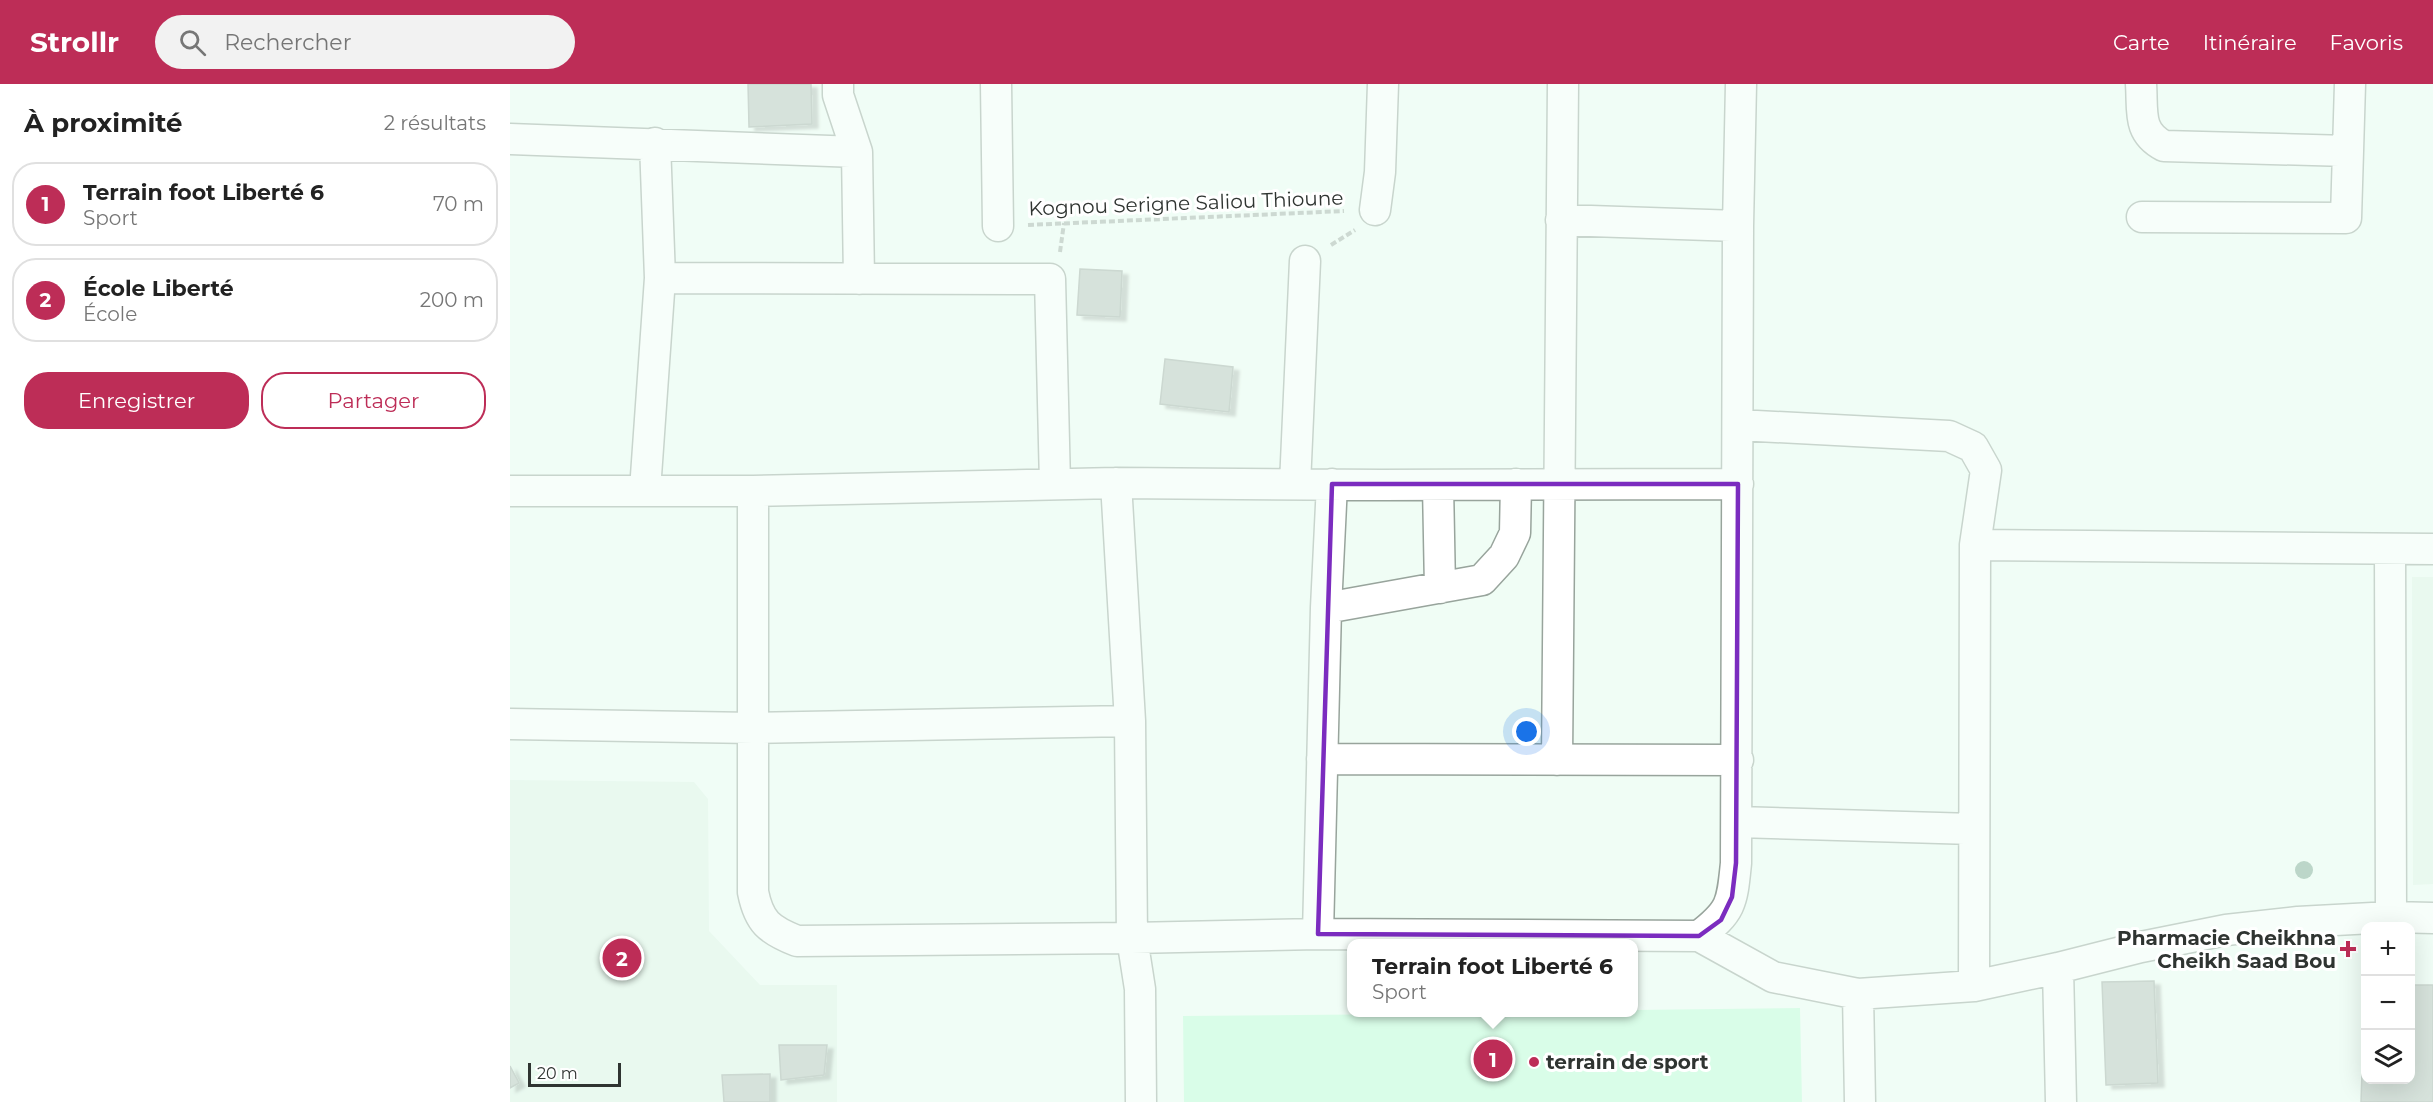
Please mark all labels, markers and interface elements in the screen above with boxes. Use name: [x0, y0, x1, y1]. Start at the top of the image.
search box: [155, 15, 575, 69]
text: Strollr: [30, 25, 119, 59]
icon: search: [176, 26, 209, 59]
text: Rechercher: [224, 29, 351, 56]
text: Carte: [2113, 30, 2170, 55]
text: Itinéraire: [2203, 30, 2297, 55]
text: Favoris: [2330, 30, 2403, 55]
text: À proximité: [24, 107, 183, 139]
text: 2 résultats: [384, 111, 486, 135]
text: Terrain foot Liberté 6: [83, 179, 324, 206]
street label: Kognou Serigne Saliou Thioune: [1028, 186, 1344, 220]
text: 1: [42, 192, 49, 216]
text: 70 m: [433, 192, 484, 216]
text: Sport: [83, 206, 138, 230]
text: École Liberté: [83, 275, 234, 302]
text: 2: [40, 288, 51, 312]
text: 200 m: [420, 288, 484, 312]
text: École: [83, 302, 137, 326]
button: Enregistrer: [24, 372, 249, 429]
button: Partager: [261, 372, 486, 429]
your location: [1512, 717, 1541, 746]
map controls: [2361, 922, 2415, 1084]
button: +: [2361, 922, 2415, 976]
place label: Pharmacie Cheikhna Cheikh Saad Bou: [2117, 926, 2336, 973]
pin: 2: [602, 936, 642, 980]
popup: [1347, 939, 1638, 1017]
marker: Pharmacie Cheikhna Cheikh Saad Bou: [2341, 942, 2355, 956]
text: Terrain foot Liberté 6: [1372, 953, 1613, 980]
button: −: [2361, 976, 2415, 1030]
text: Sport: [1372, 980, 1427, 1004]
button: layers: [2361, 1030, 2415, 1084]
pin: 1: [1474, 1036, 1512, 1082]
place label: terrain de sport: [1546, 1050, 1709, 1074]
marker: terrain de sport: [1527, 1055, 1541, 1069]
scale bar: [528, 1060, 621, 1088]
text: 20 m: [537, 1064, 578, 1083]

